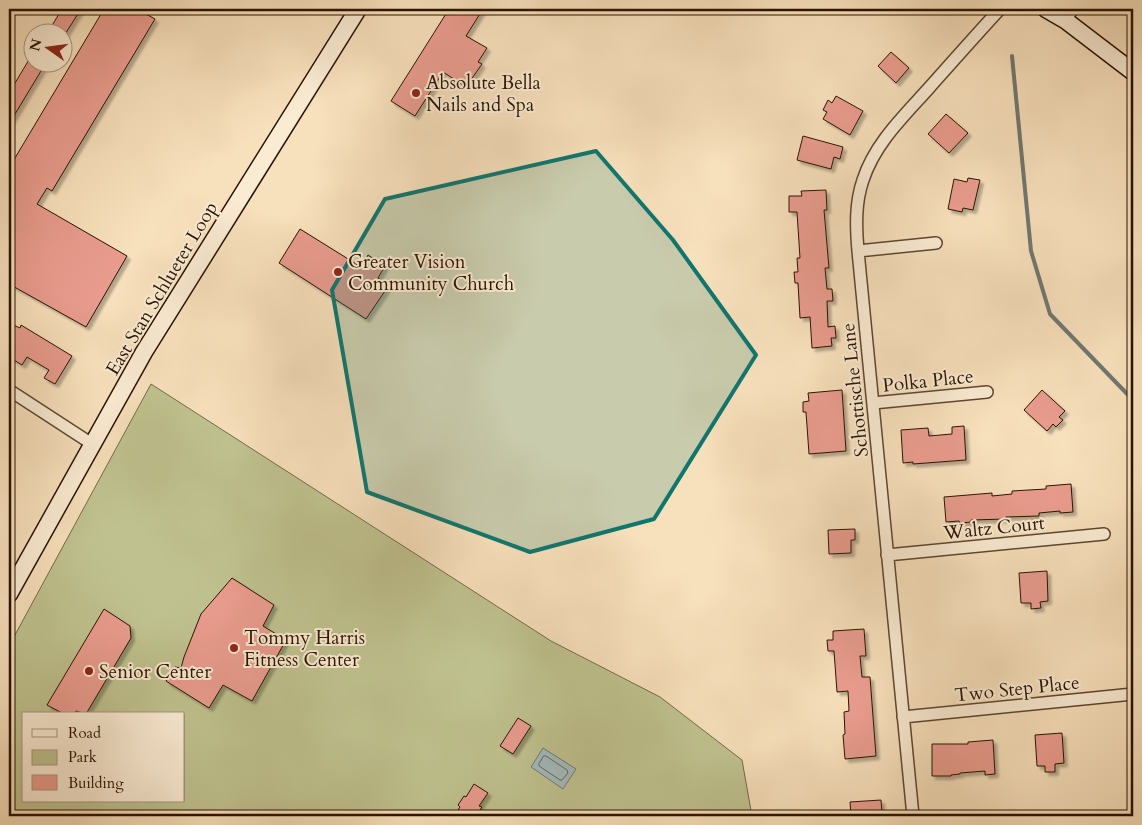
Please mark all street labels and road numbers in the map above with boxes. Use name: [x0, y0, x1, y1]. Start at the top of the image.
street label: East Stan Schlueter Loop: [100, 197, 224, 380]
street label: Schottische Lane: [835, 322, 875, 458]
street label: Polka Place: [881, 363, 975, 399]
street label: Waltz Court: [941, 510, 1046, 546]
street label: Two Step Place: [953, 670, 1081, 708]

